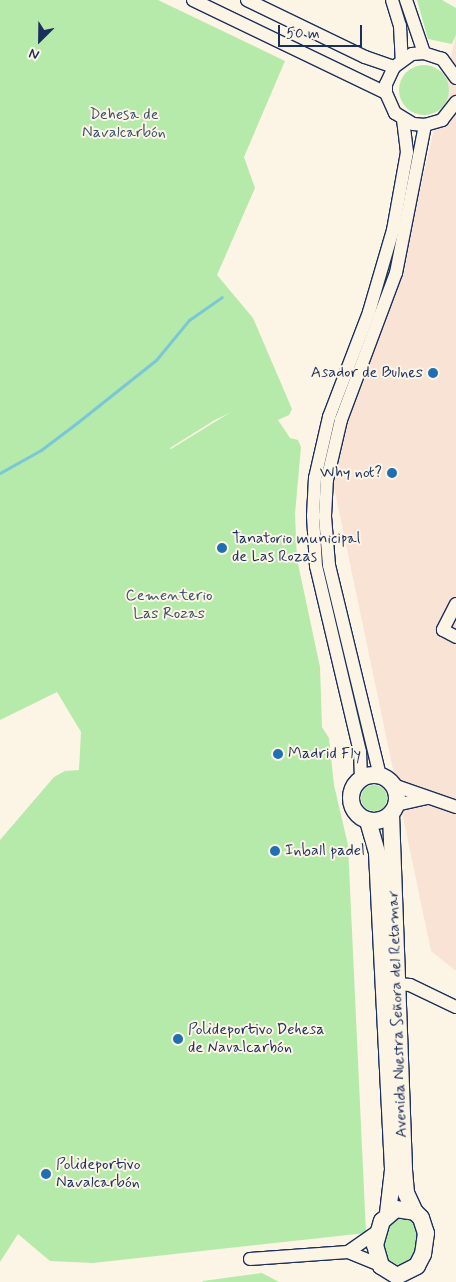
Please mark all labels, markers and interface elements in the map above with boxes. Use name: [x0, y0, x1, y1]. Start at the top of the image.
north arrow: [15, 15, 65, 65]
scale bar: [281, 15, 365, 47]
text: 50 m: [286, 24, 320, 44]
text: N: [26, 44, 42, 64]
park label: Dehesa de Navalcarbón: [82, 105, 166, 143]
place label: Asador de Bulnes: [304, 363, 423, 383]
marker: Asador de Bulnes: [427, 367, 439, 379]
place label: Why not?: [320, 463, 382, 483]
marker: Why not?: [386, 467, 398, 479]
place label: Tanatorio municipal de Las Rozas: [232, 529, 358, 567]
marker: Tanatorio municipal de Las Rozas: [216, 542, 228, 554]
park label: Cementerio Las Rozas: [125, 586, 213, 624]
place label: Madrid Fly: [288, 744, 361, 764]
marker: Madrid Fly: [272, 748, 284, 760]
place label: Inball padel: [285, 841, 363, 861]
marker: Inball padel: [269, 845, 281, 857]
street label: Avenida Nuestra Señora del Retamar: [384, 888, 412, 1140]
place label: Polideportivo Dehesa de Navalcarbón: [188, 1020, 326, 1058]
marker: Polideportivo Dehesa de Navalcarbón: [172, 1033, 184, 1045]
place label: Polideportivo Navalcarbón: [56, 1155, 141, 1193]
marker: Polideportivo Navalcarbón: [40, 1168, 52, 1180]

